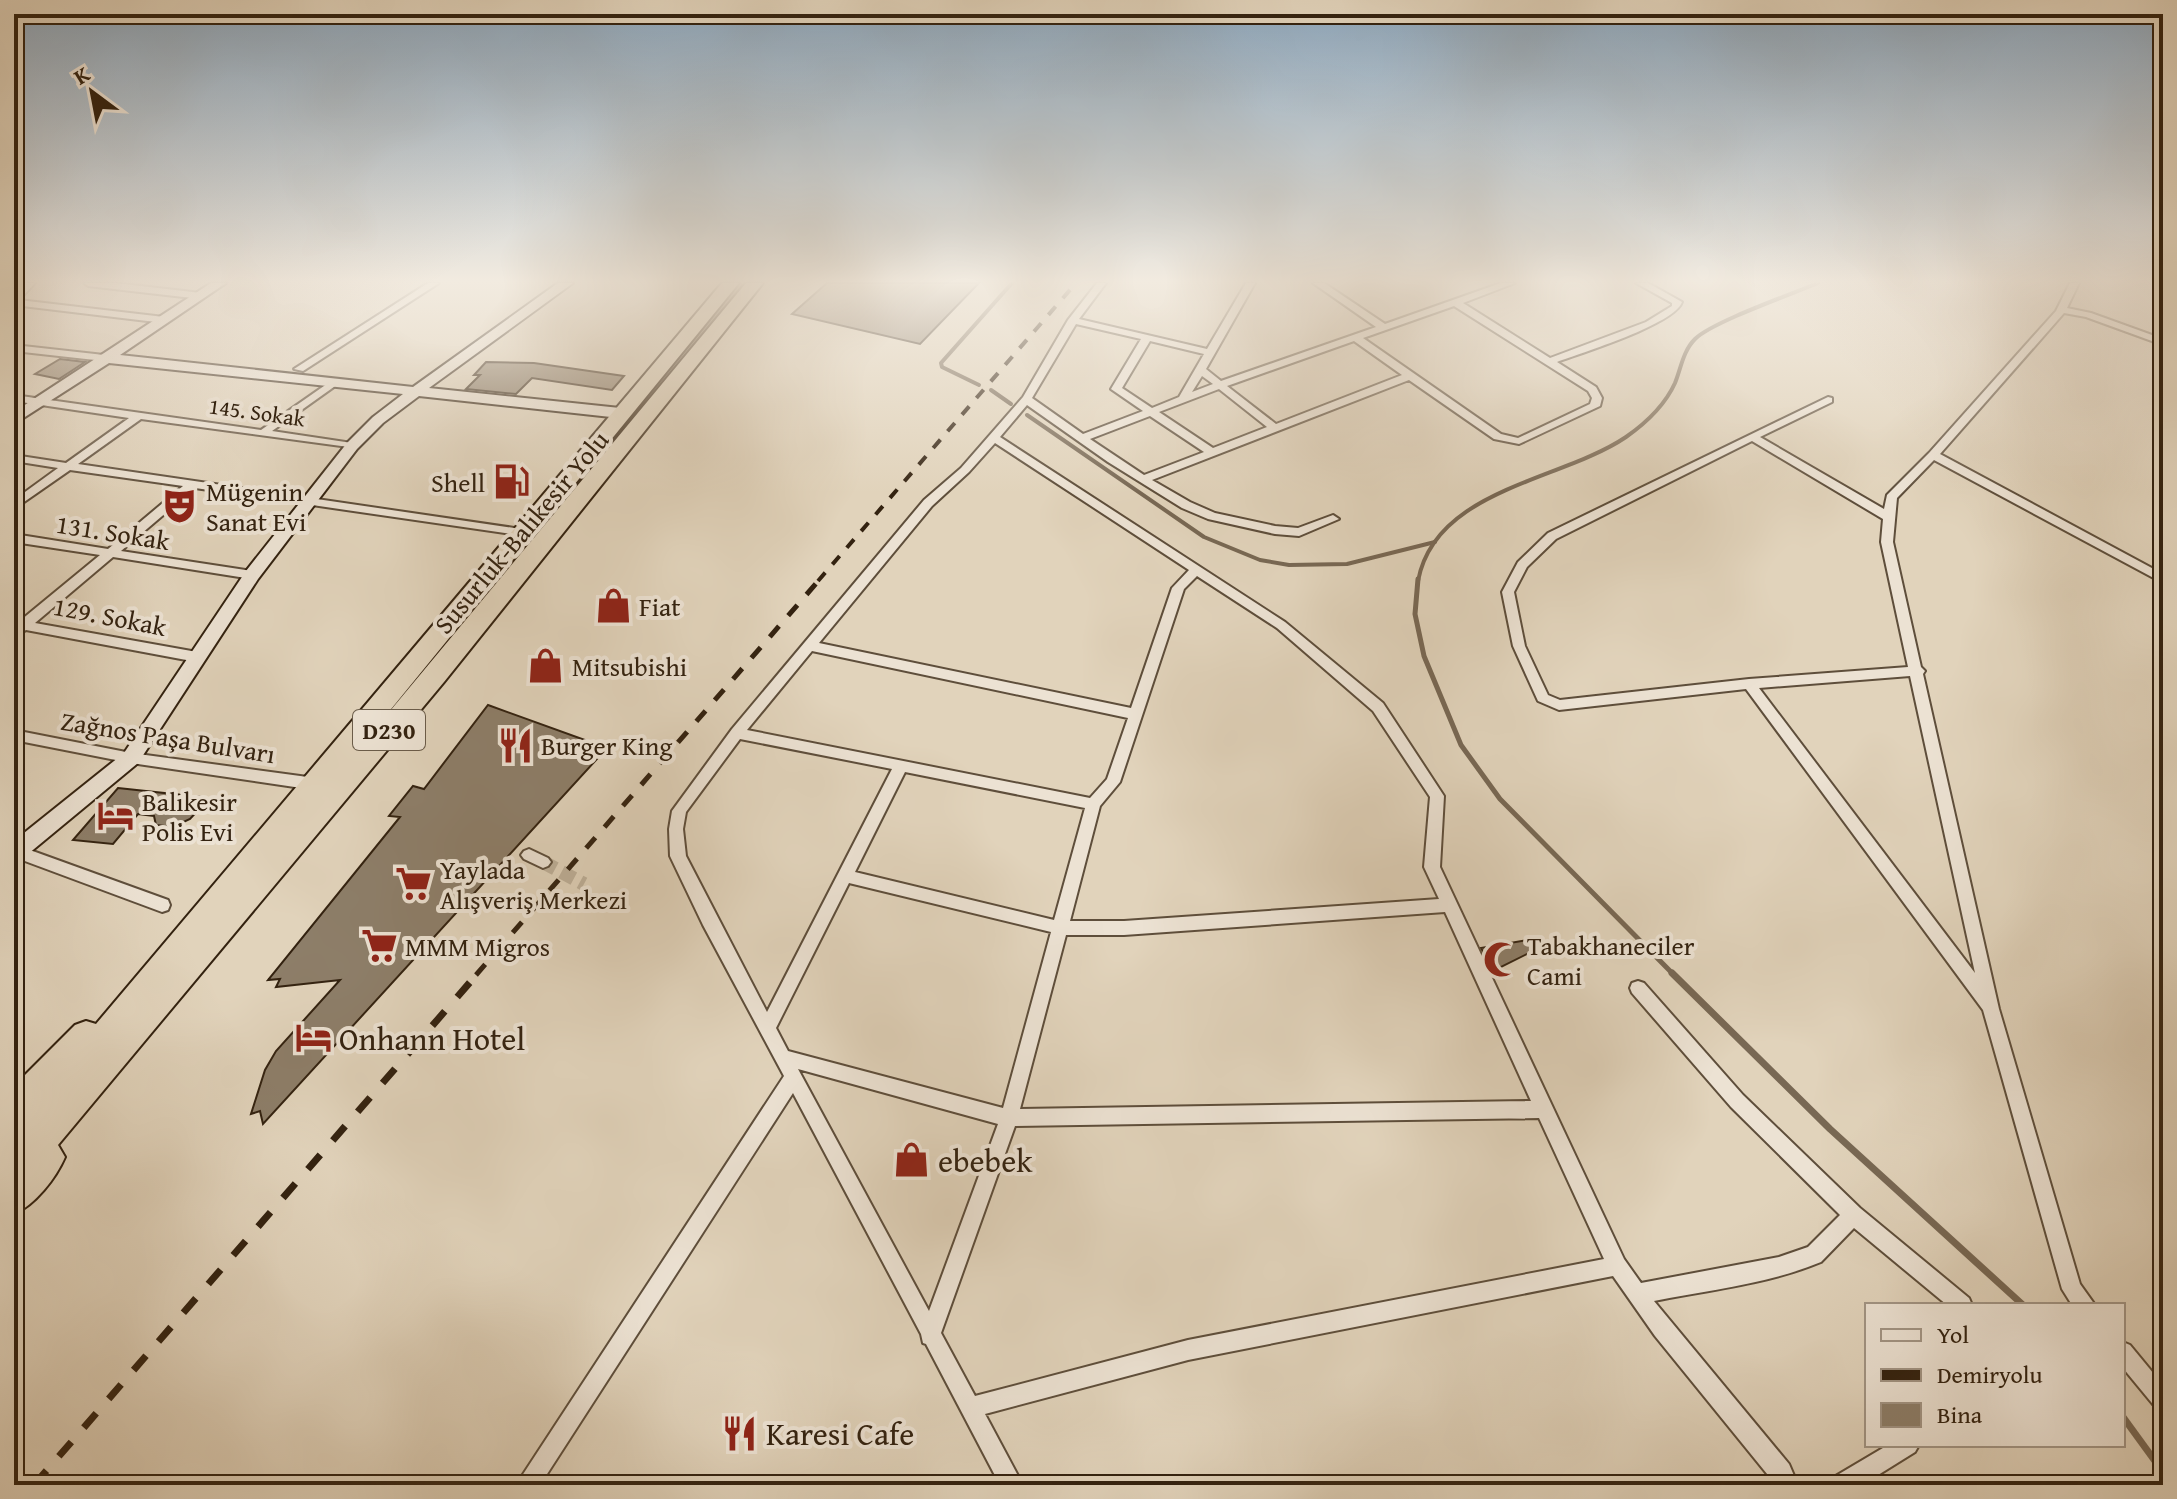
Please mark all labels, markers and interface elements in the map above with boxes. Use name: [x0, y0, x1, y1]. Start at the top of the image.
north arrow: [52, 52, 132, 132]
text: K: [67, 58, 96, 92]
street label: 145. Sokak: [207, 389, 308, 435]
street label: Susurluk-Balıkesir Yolu: [424, 422, 618, 642]
place label: Shell: [431, 463, 485, 502]
fuel station icon: Shell: [492, 463, 530, 501]
place label: Mügenin Sanat Evi: [206, 472, 306, 541]
theatre icon: Mügenin Sanat Evi: [161, 487, 199, 525]
street label: 131. Sokak: [54, 504, 173, 560]
street label: 129. Sokak: [50, 586, 171, 646]
shop icon: Fiat: [594, 587, 632, 625]
place label: Fiat: [639, 587, 680, 626]
shop icon: Mitsubishi: [527, 647, 565, 685]
place label: Mitsubishi: [572, 647, 687, 686]
street label: Zağnos Paşa Bulvarı: [58, 701, 278, 773]
road number: D230: [353, 710, 425, 750]
restaurant icon: Burger King: [496, 726, 534, 764]
place label: Burger King: [541, 726, 672, 765]
place label: Balıkesir Polis Evi: [142, 782, 237, 851]
hotel icon: Balıkesir Polis Evi: [97, 797, 135, 835]
place label: Yaylada Alışveriş Merkezi: [440, 850, 627, 919]
supermarket icon: Yaylada Alışveriş Merkezi: [395, 865, 433, 903]
place label: Tabakhaneciler Cami: [1527, 926, 1695, 995]
supermarket icon: MMM Migros: [360, 927, 398, 965]
place label: MMM Migros: [405, 927, 550, 966]
mosque icon: Tabakhaneciler Cami: [1482, 941, 1520, 979]
place label: Onhann Hotel: [339, 1015, 525, 1062]
hotel icon: Onhann Hotel: [294, 1019, 332, 1057]
place label: ebebek: [938, 1137, 1033, 1184]
shop icon: ebebek: [893, 1141, 931, 1179]
legend: [1865, 1303, 2125, 1447]
text: Yol: [1937, 1317, 1969, 1352]
text: Demiryolu: [1937, 1357, 2043, 1392]
text: Bina: [1937, 1397, 1983, 1432]
place label: Karesi Cafe: [766, 1410, 914, 1457]
restaurant icon: Karesi Cafe: [721, 1414, 759, 1452]

